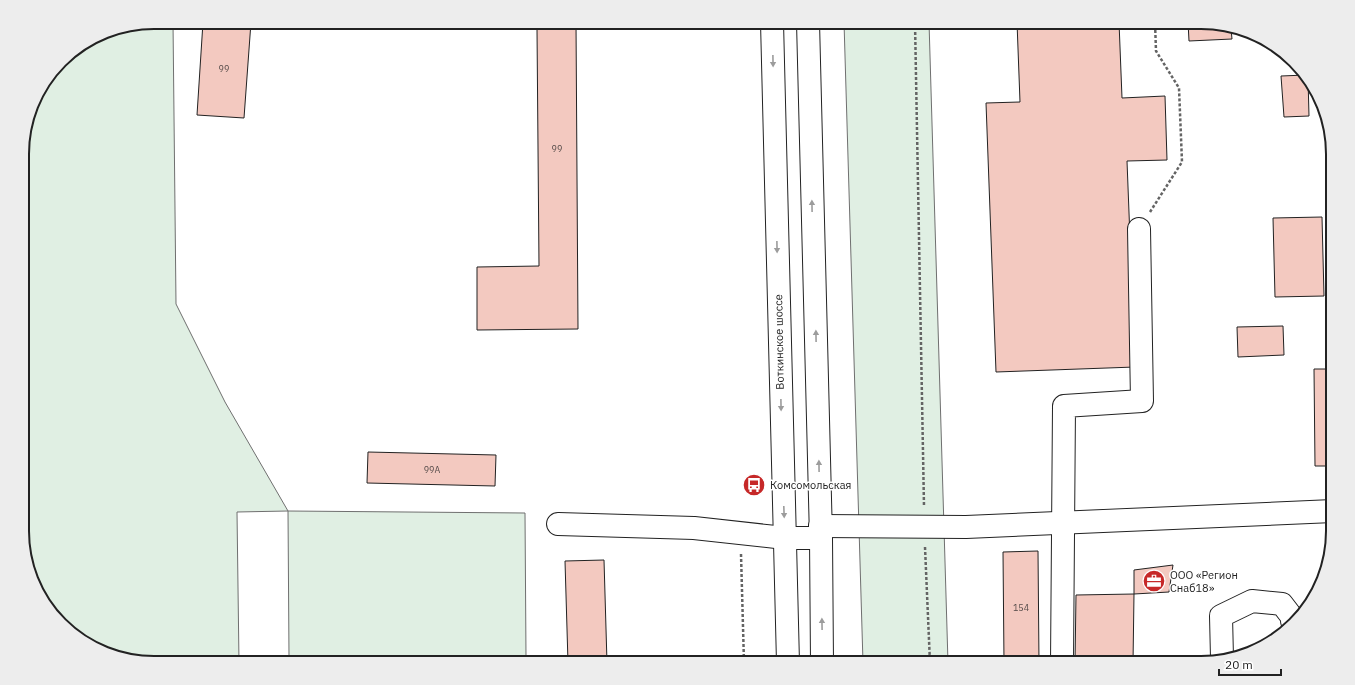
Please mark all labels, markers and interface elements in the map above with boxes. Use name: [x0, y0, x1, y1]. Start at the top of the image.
one-way arrow: [770, 55, 776, 68]
house number: 99: [219, 63, 229, 74]
house number: 99: [552, 143, 562, 154]
one-way arrow: [809, 199, 815, 212]
one-way arrow: [774, 241, 781, 253]
street label: Воткинское шоссе: [771, 294, 787, 390]
one-way arrow: [812, 330, 819, 342]
one-way arrow: [778, 399, 784, 412]
one-way arrow: [816, 459, 822, 472]
house number: 99А: [424, 464, 441, 475]
bus stop icon: Комсомольская: [741, 472, 767, 498]
place label: Комсомольская: [770, 478, 851, 492]
one-way arrow: [780, 506, 787, 518]
office icon: ООО «Регион Снаб18»: [1141, 568, 1167, 594]
place label: ООО «Регион Снаб18»: [1170, 568, 1238, 595]
house number: 154: [1013, 602, 1029, 613]
one-way arrow: [819, 617, 825, 630]
scale bar: [1219, 651, 1281, 677]
text: 20 m: [1225, 657, 1253, 672]

